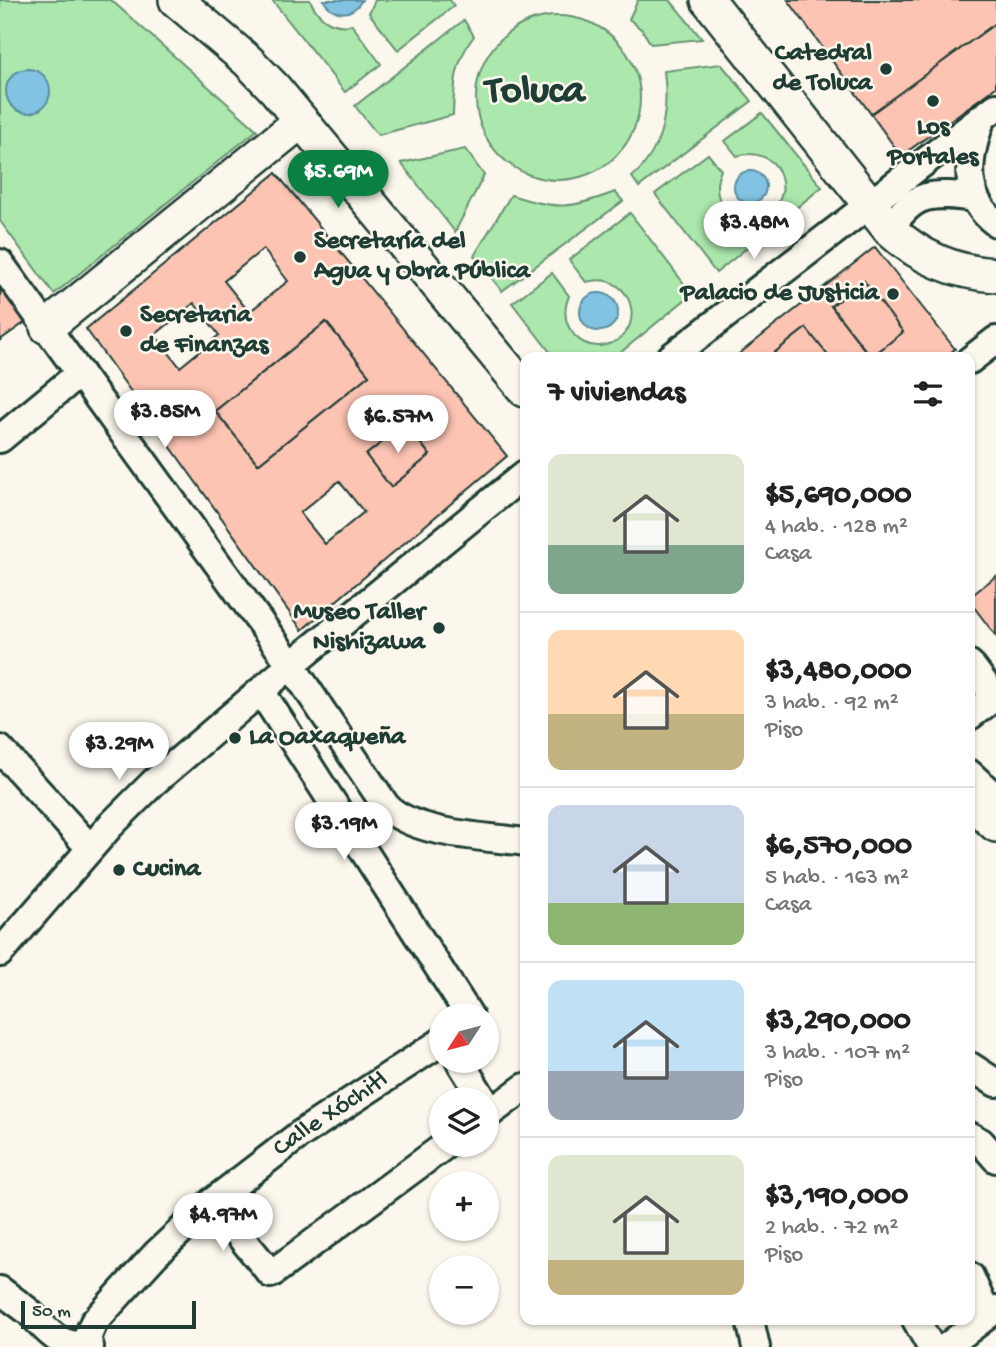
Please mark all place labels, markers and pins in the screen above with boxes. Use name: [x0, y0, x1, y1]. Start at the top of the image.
place label: Catedral de Toluca: [772, 39, 874, 100]
marker: Catedral de Toluca: [878, 61, 894, 77]
marker: Los Portales: [925, 93, 941, 109]
place label: Los Portales: [886, 113, 980, 174]
pin: $5.69M: [281, 150, 395, 210]
pin: $3.48M: [697, 202, 811, 261]
place label: Secretaría del Agua y Obra Pública: [313, 227, 532, 288]
marker: Secretaría del Agua y Obra Pública: [292, 249, 308, 265]
place label: Palacio de Justicia: [678, 279, 881, 310]
marker: Palacio de Justicia: [885, 286, 901, 302]
place label: Secretaria de Finanzas: [140, 301, 270, 362]
marker: Secretaria de Finanzas: [118, 323, 134, 339]
pin: $3.85M: [108, 391, 222, 450]
pin: $6.57M: [341, 396, 455, 455]
place label: Museo Taller Nishizawa: [294, 598, 428, 659]
marker: Museo Taller Nishizawa: [431, 620, 447, 636]
pin: $3.29M: [62, 722, 176, 782]
place label: La Oaxaqueña: [249, 723, 407, 754]
marker: La Oaxaqueña: [227, 730, 243, 746]
pin: $3.19M: [287, 802, 401, 862]
place label: Cucina: [133, 855, 202, 886]
marker: Cucina: [111, 862, 127, 878]
pin: $4.97M: [166, 1194, 280, 1253]

